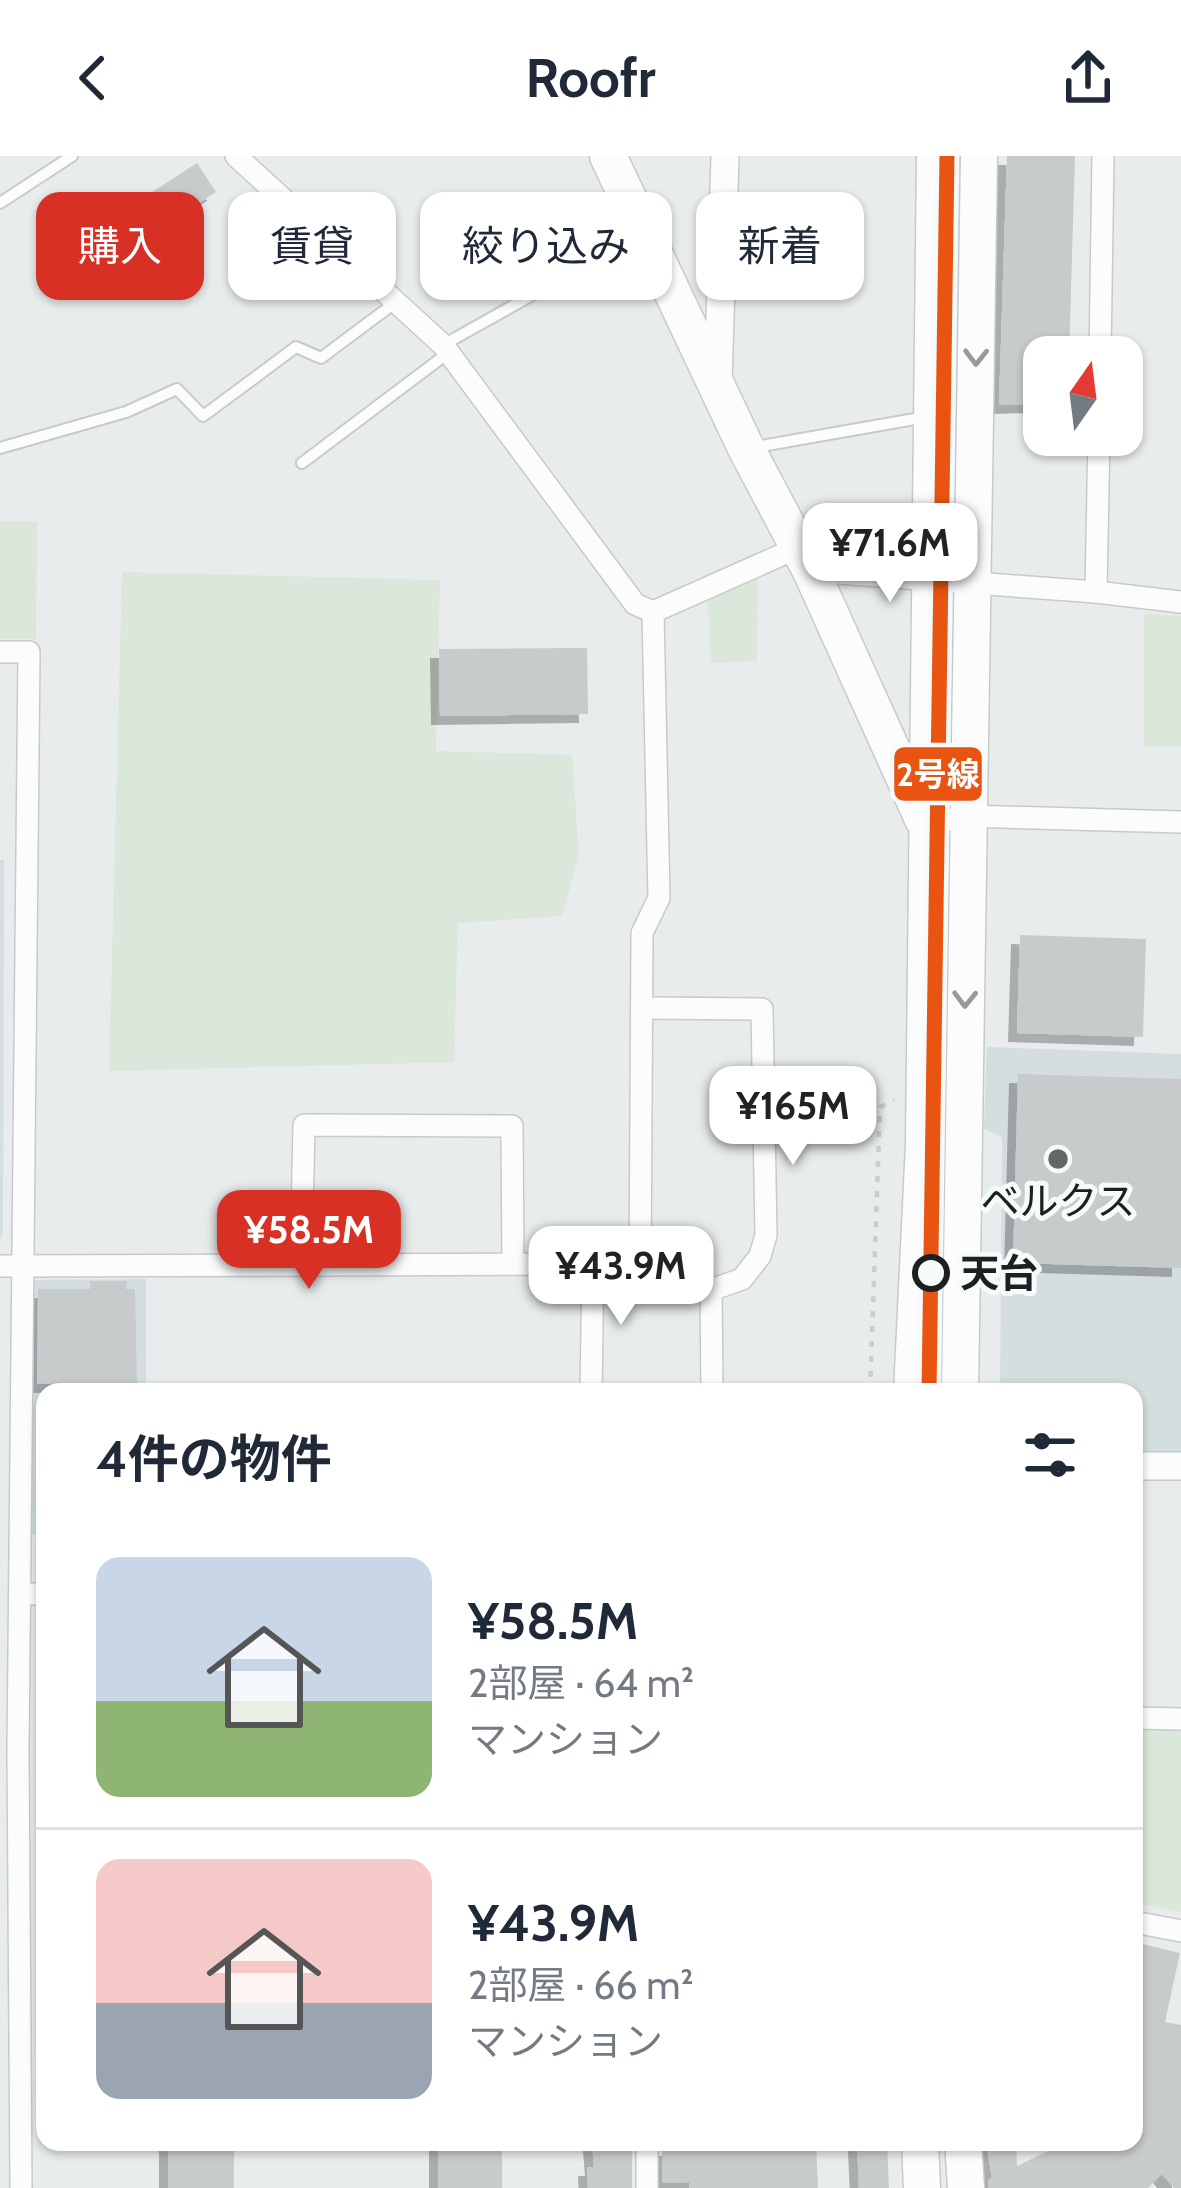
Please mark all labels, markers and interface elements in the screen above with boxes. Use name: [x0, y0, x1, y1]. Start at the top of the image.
icon: back: [60, 45, 126, 111]
text: Roofr: [525, 45, 656, 111]
icon: share: [1055, 45, 1121, 111]
chip: 購入: [36, 192, 204, 300]
chip: 賃貸: [228, 192, 396, 300]
chip: 絞り込み: [420, 192, 672, 300]
chip: 新着: [696, 192, 864, 300]
north arrow: [1023, 336, 1143, 456]
map controls: [1023, 336, 1143, 456]
one-way arrow: [963, 348, 989, 367]
pin: ¥71.6M: [792, 503, 988, 605]
text: ¥71.6M: [830, 518, 950, 566]
line badge: 2号線: [892, 745, 984, 803]
text: 2号線: [896, 754, 980, 794]
one-way arrow: [952, 990, 978, 1009]
pin: ¥165M: [709, 1066, 877, 1168]
text: ¥165M: [736, 1081, 850, 1129]
marker: ベルクス: [1045, 1146, 1071, 1172]
place label: ベルクス: [981, 1177, 1135, 1225]
pin: ¥58.5M: [211, 1190, 407, 1292]
text: ¥58.5M: [244, 1205, 374, 1253]
pin: ¥43.9M: [523, 1226, 719, 1328]
text: ¥43.9M: [556, 1241, 686, 1289]
place label: 天台: [960, 1249, 1038, 1297]
marker: 天台: [914, 1256, 948, 1290]
icon: filters: [1017, 1422, 1083, 1488]
text: 4件の物件: [96, 1428, 332, 1490]
text: ¥58.5M: [468, 1590, 638, 1652]
icon: home: [192, 1605, 336, 1749]
text: 2部屋 · 64 m²: [468, 1659, 694, 1707]
text: マンション: [468, 1715, 663, 1763]
text: ¥43.9M: [468, 1892, 639, 1954]
icon: home: [192, 1907, 336, 2051]
text: 2部屋 · 66 m²: [468, 1961, 694, 2009]
text: マンション: [468, 2017, 663, 2065]

